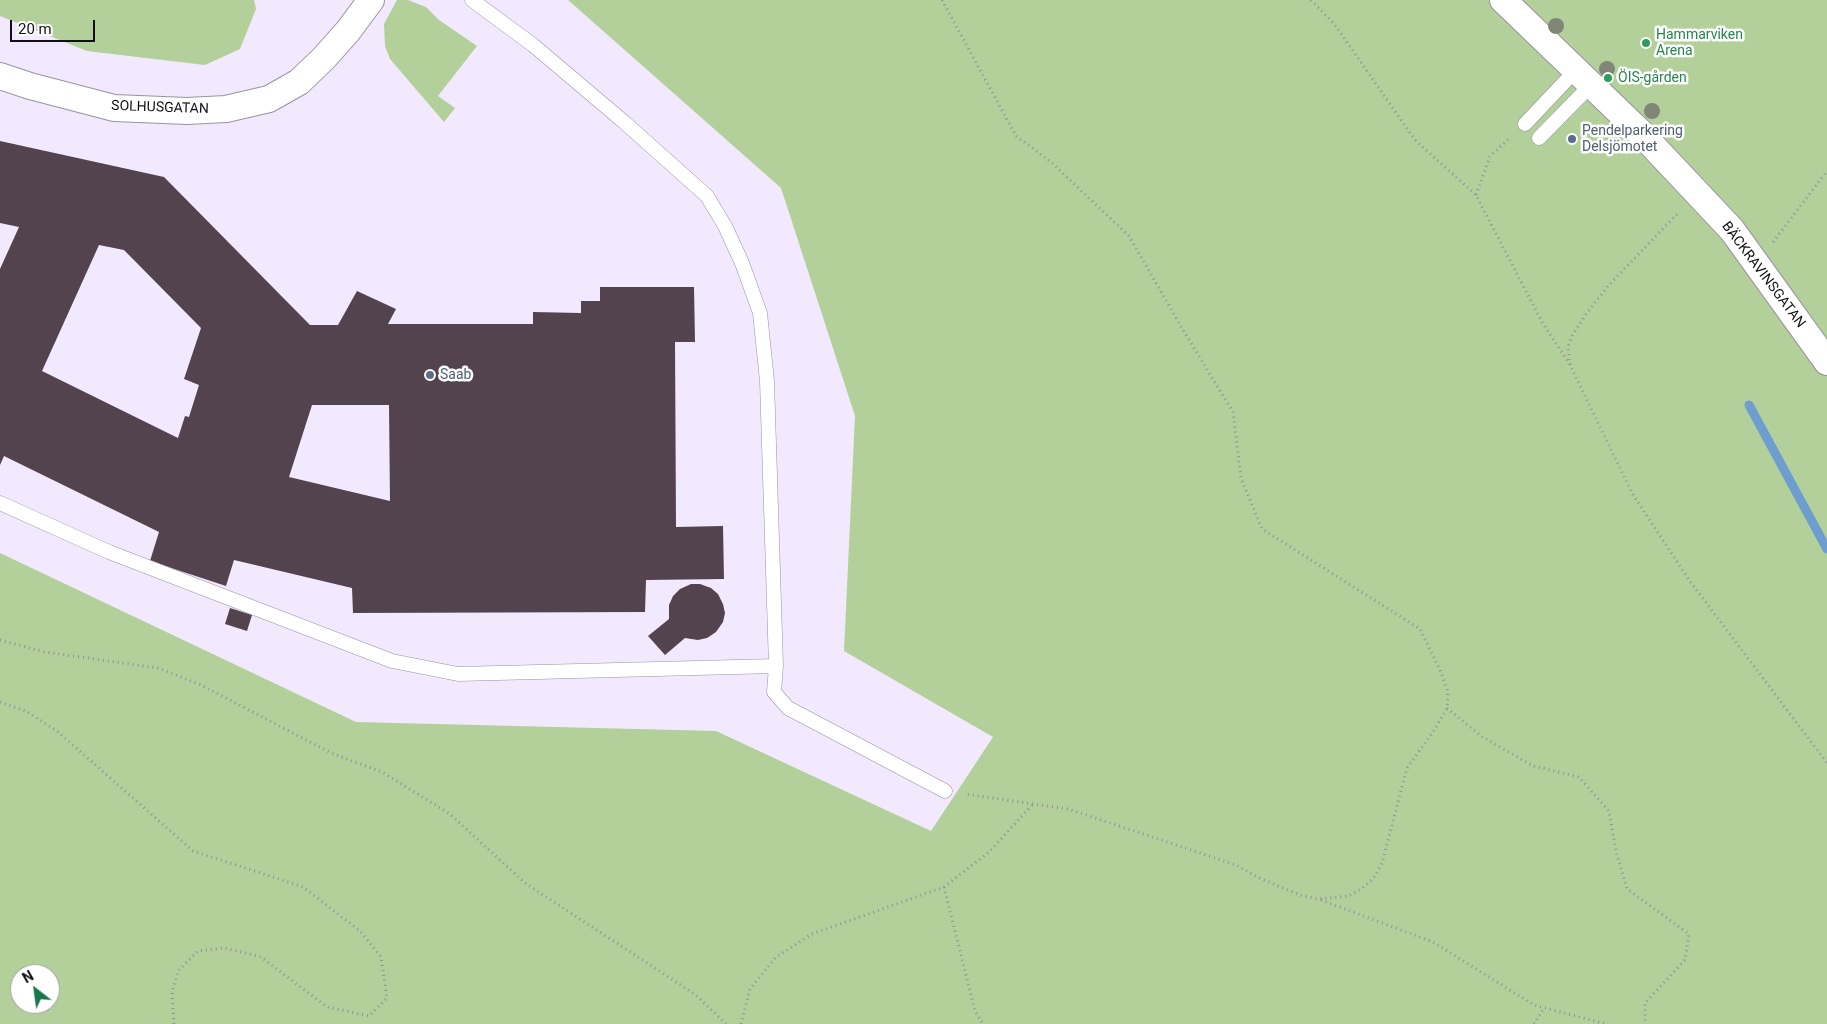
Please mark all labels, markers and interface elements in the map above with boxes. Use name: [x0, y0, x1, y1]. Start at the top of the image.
scale bar: [12, 10, 98, 42]
text: 20 m: [18, 20, 52, 38]
place label: Hammarviken Arena: [1656, 27, 1743, 59]
marker: Hammarviken Arena: [1640, 37, 1652, 49]
place label: ÖIS-gården: [1618, 70, 1687, 86]
marker: ÖIS-gården: [1602, 72, 1614, 84]
street label: SOLHUSGATAN: [111, 98, 209, 118]
place label: Pendelparkering Delsjömotet: [1582, 123, 1683, 156]
marker: Pendelparkering Delsjömotet: [1566, 133, 1578, 145]
street label: BÄCKRAVINSGATAN: [1718, 219, 1808, 331]
place label: Saab: [440, 367, 471, 383]
marker: Saab: [424, 369, 436, 381]
north arrow: [10, 964, 60, 1014]
text: N: [20, 967, 36, 986]

